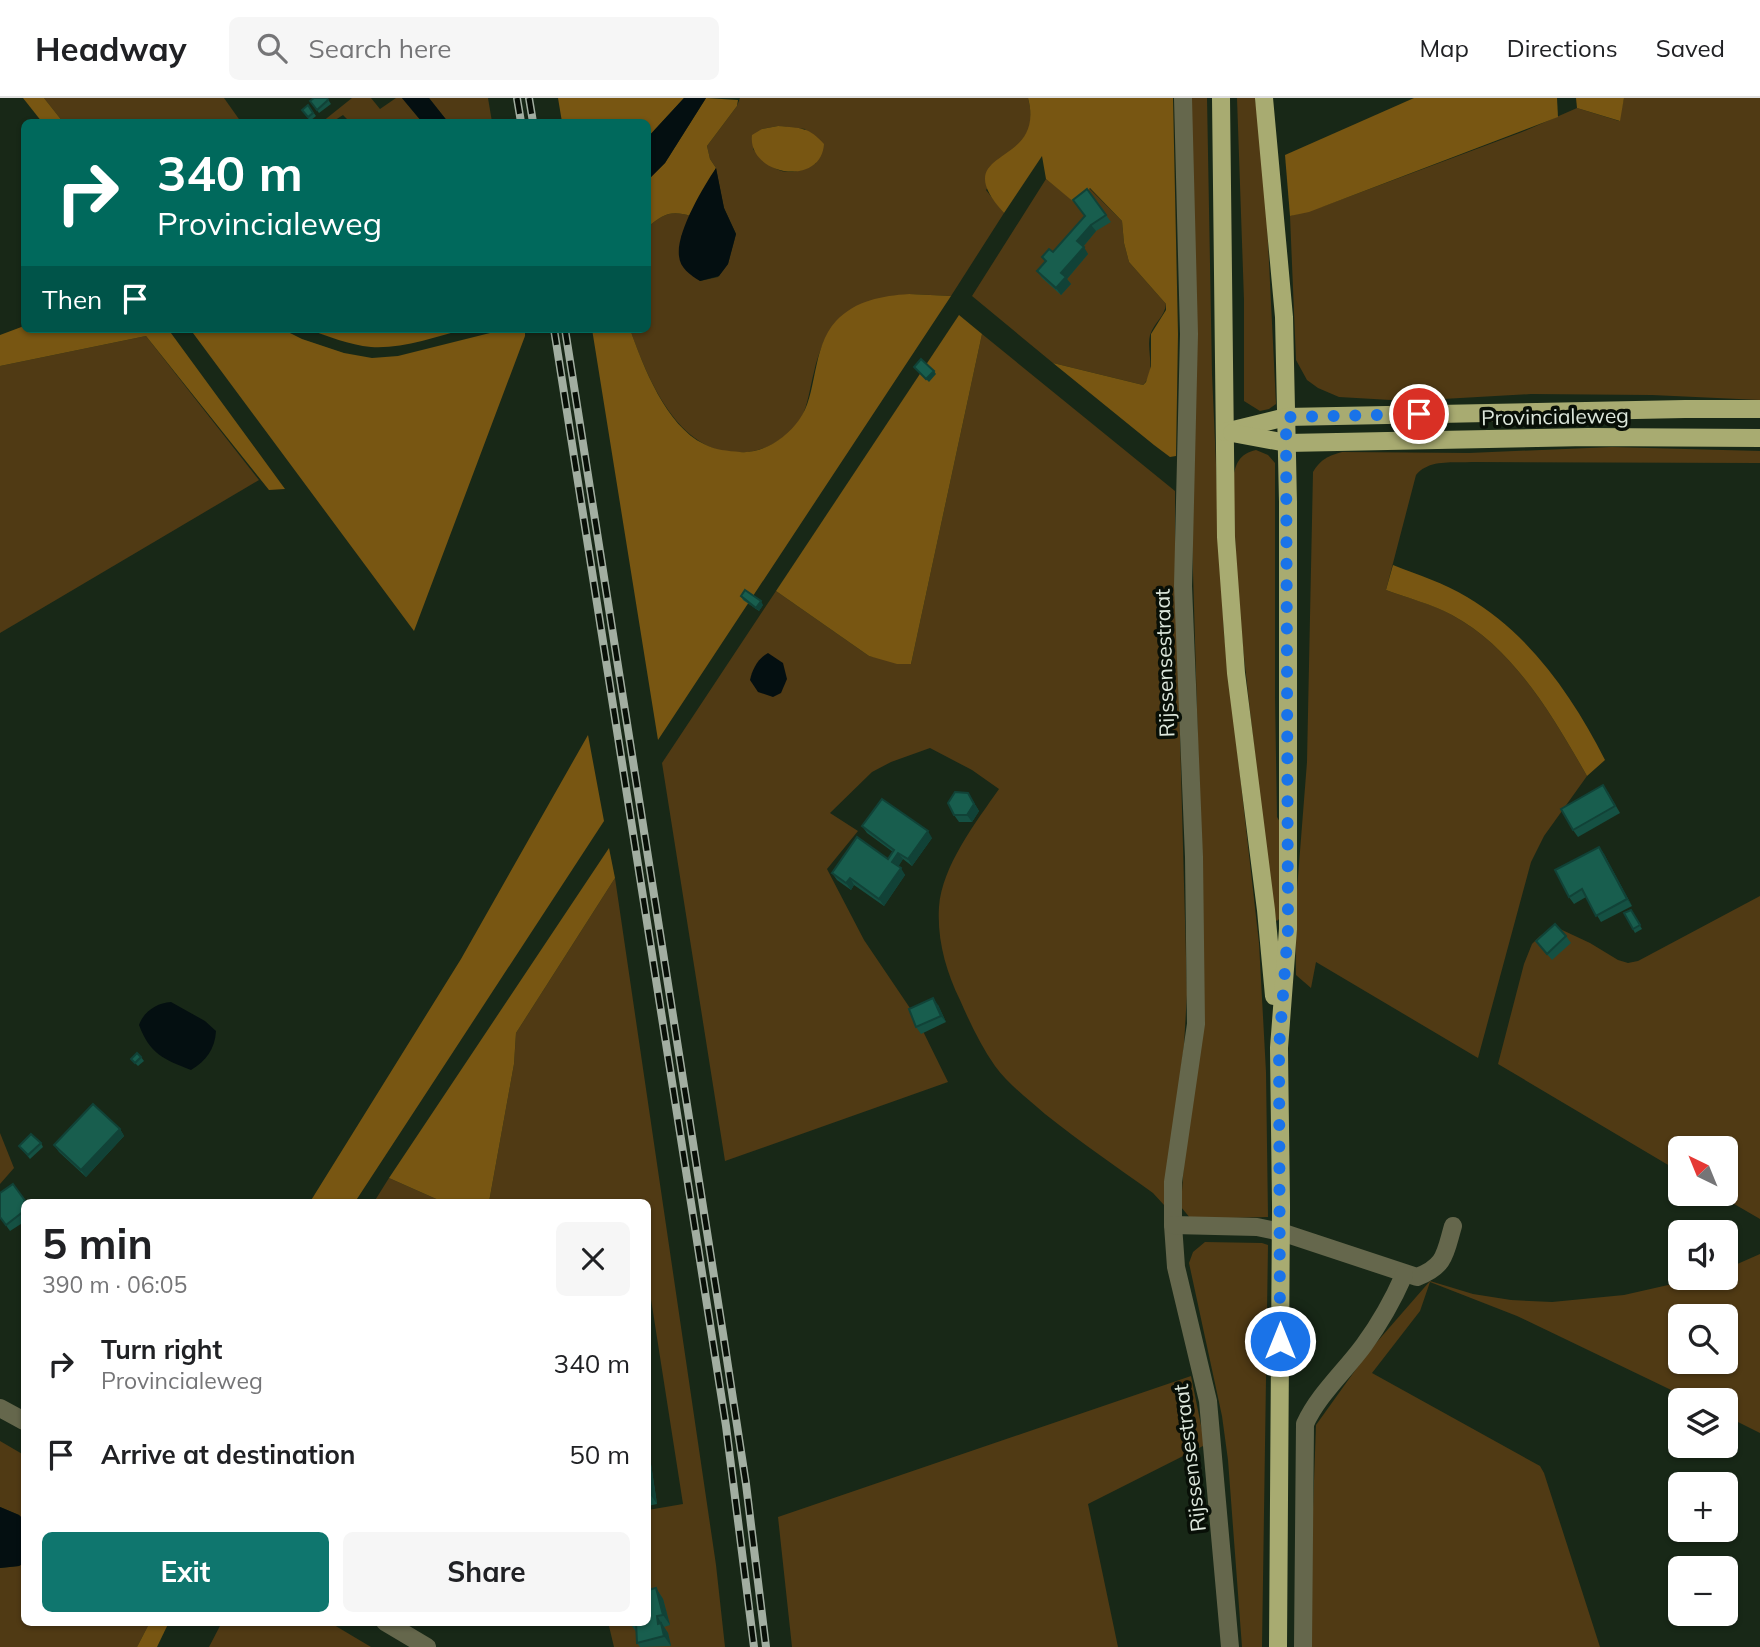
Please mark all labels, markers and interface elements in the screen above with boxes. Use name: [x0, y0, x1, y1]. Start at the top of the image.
search box: [229, 17, 719, 80]
text: Headway: [35, 28, 187, 69]
icon: search: [253, 29, 291, 67]
text: Search here: [309, 32, 451, 65]
text: Map: [1419, 33, 1469, 63]
text: Directions: [1507, 33, 1618, 63]
text: Saved: [1656, 33, 1725, 63]
text: 340 m: [157, 142, 303, 203]
icon: right: [42, 147, 133, 238]
text: Provincialeweg: [157, 203, 382, 243]
icon: arrive: [116, 280, 154, 318]
text: Then: [42, 283, 102, 316]
pin: [1389, 384, 1449, 444]
icon: arrive: [1400, 395, 1438, 433]
street label: Provincialeweg: [1481, 402, 1629, 430]
street label: Rijssensestraat: [1148, 588, 1180, 738]
north arrow: [1668, 1136, 1738, 1206]
map controls: [1668, 1136, 1738, 1626]
text: 5 min: [42, 1217, 153, 1270]
button: sound: [1668, 1220, 1738, 1290]
button: close: [556, 1222, 630, 1296]
text: 390 m · 06:05: [42, 1270, 187, 1299]
position arrow: [1243, 1304, 1317, 1378]
button: search: [1668, 1304, 1738, 1374]
text: Turn right: [101, 1333, 222, 1366]
icon: right: [42, 1345, 80, 1383]
text: 340 m: [554, 1347, 630, 1380]
text: Provincialeweg: [101, 1366, 263, 1395]
street label: Rijssensestraat: [1167, 1383, 1211, 1533]
button: layers: [1668, 1388, 1738, 1458]
icon: arrive: [42, 1436, 80, 1474]
text: Arrive at destination: [101, 1438, 356, 1471]
text: 50 m: [569, 1438, 630, 1471]
button: +: [1668, 1472, 1738, 1542]
button: Exit: [42, 1532, 329, 1612]
button: Share: [343, 1532, 630, 1612]
button: −: [1668, 1556, 1738, 1626]

